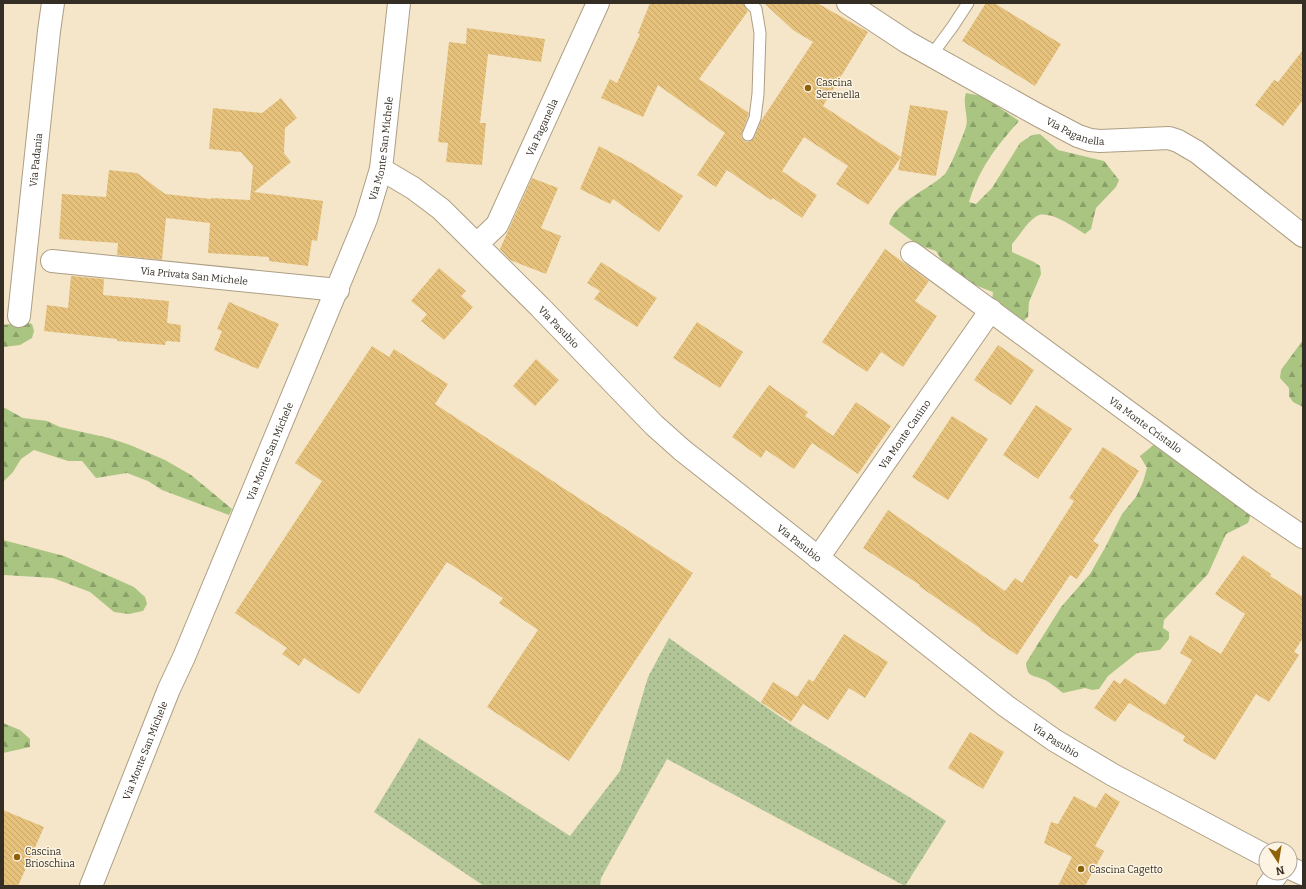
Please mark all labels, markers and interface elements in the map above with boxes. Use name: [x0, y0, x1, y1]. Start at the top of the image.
place label: Cascina Serenella: [816, 77, 860, 101]
marker: Cascina Serenella: [803, 83, 813, 93]
street label: Via Monte San Michele: [367, 96, 396, 202]
street label: Via Paganella: [524, 96, 561, 158]
street label: Via Paganella: [1044, 115, 1105, 148]
street label: Via Padania: [28, 132, 45, 187]
street label: Via Privata San Michele: [140, 265, 248, 288]
street label: Via Pasubio: [535, 304, 581, 351]
street label: Via Monte Cristallo: [1106, 395, 1184, 456]
street label: Via Monte Canino: [877, 398, 934, 472]
street label: Via Monte San Michele: [245, 401, 296, 503]
street label: Via Pasubio: [774, 522, 824, 565]
street label: Via Monte San Michele: [121, 699, 171, 802]
street label: Via Pasubio: [1030, 722, 1082, 761]
north arrow: [1258, 841, 1298, 881]
place label: Cascina Brioschina: [25, 846, 76, 870]
marker: Cascina Brioschina: [12, 852, 22, 862]
text: N: [1274, 863, 1285, 878]
marker: Cascina Cagetto: [1076, 864, 1086, 874]
place label: Cascina Cagetto: [1089, 864, 1163, 876]

